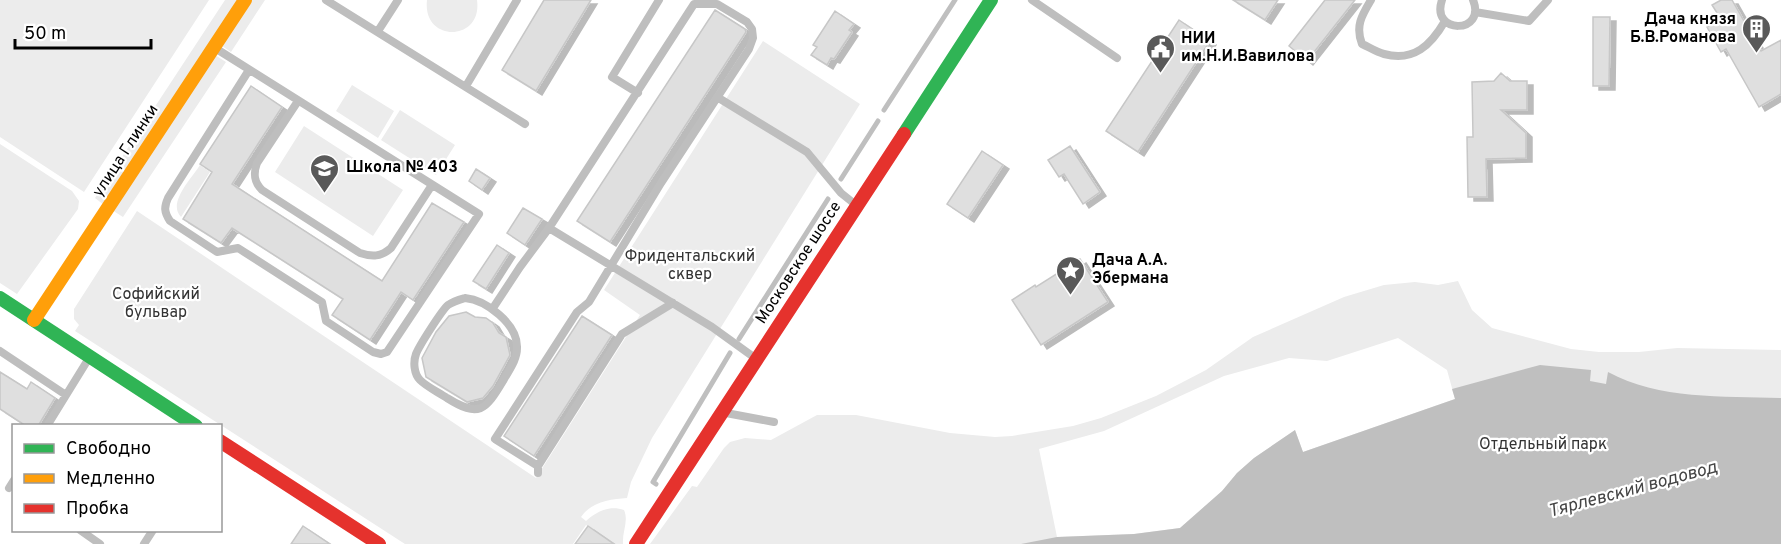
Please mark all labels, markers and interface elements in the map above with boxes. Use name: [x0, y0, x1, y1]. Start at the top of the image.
place label: Дача князя Б.В.Романова: [1630, 10, 1736, 48]
scale bar: [15, 12, 152, 50]
building icon: Дача князя Б.В.Романова: [1741, 13, 1773, 55]
text: 50 m: [24, 23, 66, 46]
place label: НИИ им.Н.И.Вавилова: [1181, 29, 1314, 67]
public building icon: НИИ им.Н.И.Вавилова: [1144, 32, 1176, 74]
street label: улица Глинки: [89, 101, 163, 201]
school or university icon: Школа № 403: [309, 152, 341, 194]
place label: Школа № 403: [346, 158, 458, 178]
street label: Московское шоссе: [752, 198, 846, 328]
park label: Фридентальский сквер: [625, 247, 755, 285]
place label: Дача А.А. Эбермана: [1092, 251, 1169, 289]
place icon: Дача А.А. Эбермана: [1055, 254, 1087, 296]
park label: Софийский бульвар: [112, 285, 200, 323]
legend: [12, 424, 222, 532]
park label: Отдельный парк: [1479, 435, 1607, 455]
text: Свободно: [66, 438, 151, 461]
water label: Тярлевский водовод: [1546, 456, 1720, 524]
text: Медленно: [66, 468, 155, 491]
text: Пробка: [66, 498, 129, 521]

